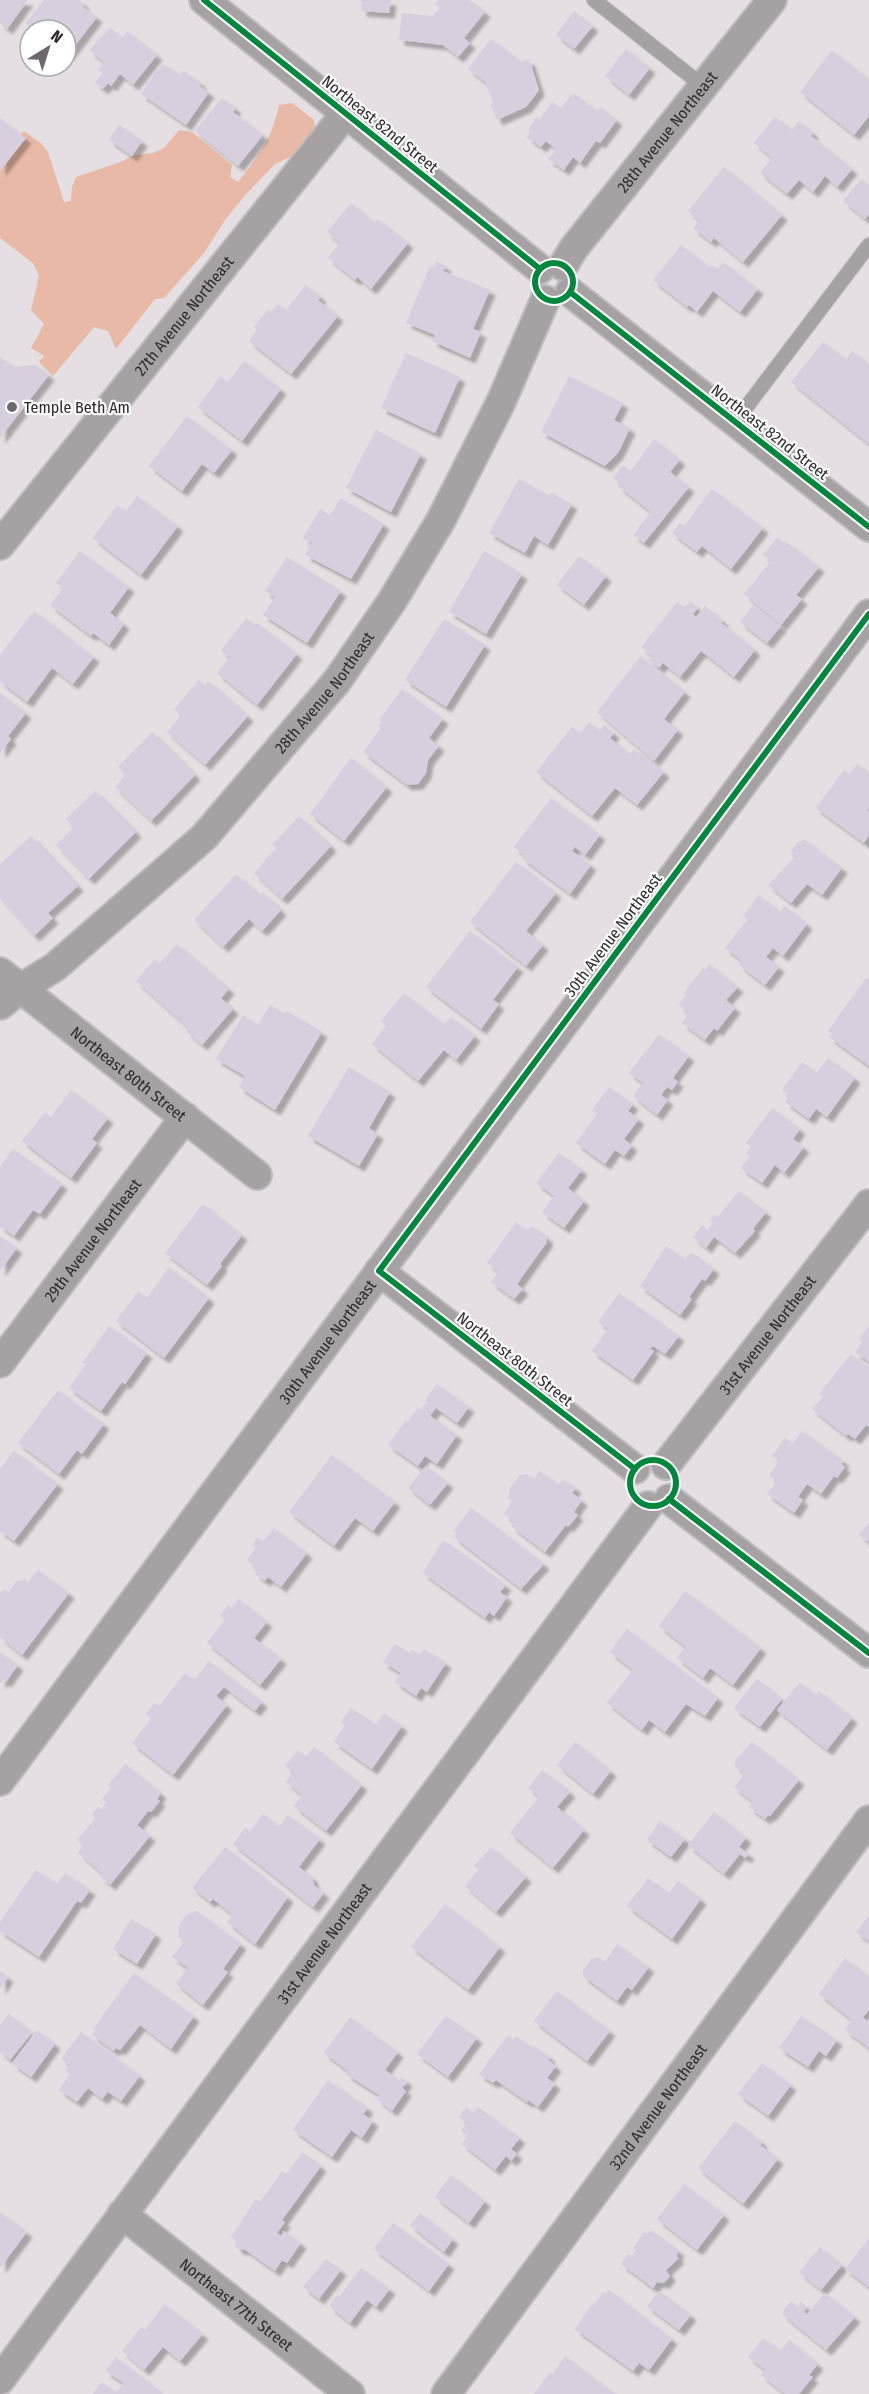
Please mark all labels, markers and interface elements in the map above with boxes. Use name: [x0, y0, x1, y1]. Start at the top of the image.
north arrow: [18, 18, 78, 78]
text: N: [47, 26, 67, 47]
street label: 28th Avenue Northeast: [613, 67, 721, 196]
street label: Northeast 82nd Street: [318, 71, 442, 177]
street label: 27th Avenue Northeast: [130, 251, 238, 379]
street label: Northeast 82nd Street: [708, 380, 833, 484]
place label: Temple Beth Am: [24, 398, 130, 417]
marker: Temple Beth Am: [5, 400, 19, 414]
street label: 28th Avenue Northeast: [270, 627, 378, 757]
street label: 30th Avenue Northeast: [560, 869, 666, 1001]
street label: Northeast 80th Street: [67, 1022, 191, 1126]
street label: 29th Avenue Northeast: [40, 1174, 145, 1305]
street label: 31st Avenue Northeast: [715, 1271, 820, 1398]
street label: 30th Avenue Northeast: [275, 1275, 380, 1407]
street label: Northeast 80th Street: [453, 1308, 577, 1411]
street label: 31st Avenue Northeast: [273, 1878, 375, 2007]
street label: 32nd Avenue Northeast: [605, 2039, 711, 2173]
street label: Northeast 77th Street: [176, 2254, 297, 2355]

